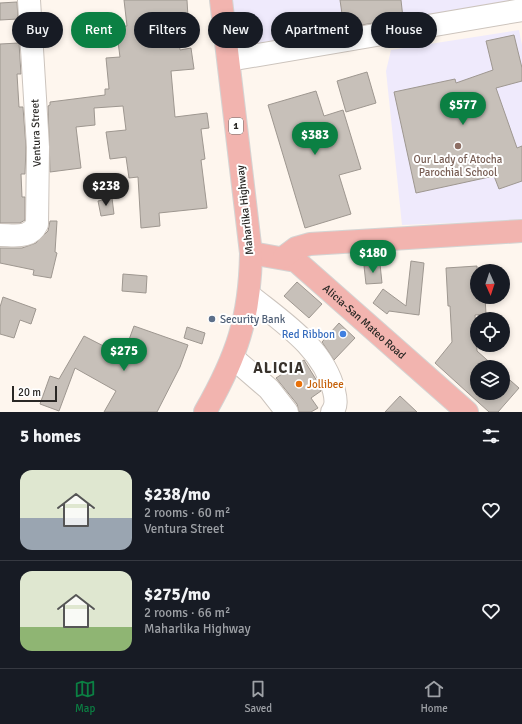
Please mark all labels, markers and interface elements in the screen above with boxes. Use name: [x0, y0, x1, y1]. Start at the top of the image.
chip: Buy: [12, 12, 63, 48]
chip: Rent: [71, 12, 126, 48]
chip: Filters: [134, 12, 200, 48]
chip: New: [208, 12, 263, 48]
chip: Apartment: [271, 12, 363, 48]
chip: House: [371, 12, 437, 48]
pin: $577: [439, 92, 487, 126]
text: $577: [449, 97, 477, 113]
street label: Ventura Street: [28, 99, 44, 167]
road number: 1: [229, 118, 243, 134]
pin: $383: [291, 122, 339, 156]
text: $383: [301, 127, 329, 143]
marker: Our Lady of Atocha Parochial School: [453, 141, 463, 151]
place label: Our Lady of Atocha Parochial School: [414, 153, 503, 179]
street label: Maharlika Highway: [234, 164, 256, 256]
pin: $238: [82, 173, 130, 207]
text: $238: [92, 178, 120, 194]
pin: $180: [349, 240, 397, 274]
text: $180: [359, 245, 387, 261]
north arrow: [470, 264, 510, 304]
map controls: [470, 264, 510, 400]
street label: Alicia-San Mateo Road: [320, 281, 409, 361]
button: locate: [470, 312, 510, 352]
place label: Security Bank: [220, 313, 286, 326]
marker: Security Bank: [207, 314, 217, 324]
place label: Red Ribbon: [282, 328, 335, 341]
marker: Red Ribbon: [338, 329, 348, 339]
pin: $275: [100, 338, 148, 372]
text: $275: [110, 343, 138, 359]
district label: ALICIA: [253, 359, 305, 377]
button: layers: [470, 360, 510, 400]
place label: Jollibee: [307, 378, 344, 391]
marker: Jollibee: [294, 379, 304, 389]
scale bar: [12, 384, 57, 403]
text: 20 m: [18, 386, 41, 399]
icon: filters: [480, 425, 502, 447]
text: 5 homes: [20, 426, 81, 447]
text: $238/mo: [144, 484, 210, 505]
icon: home: [52, 486, 100, 534]
icon: heart: [480, 499, 502, 521]
text: 2 rooms · 60 m²: [144, 505, 230, 521]
text: Ventura Street: [144, 521, 224, 537]
text: $275/mo: [144, 584, 210, 605]
icon: home: [52, 587, 100, 635]
icon: heart: [480, 600, 502, 622]
text: 2 rooms · 66 m²: [144, 605, 230, 621]
text: Maharlika Highway: [144, 621, 251, 637]
tab: Map: [74, 678, 96, 715]
tab: Saved: [244, 678, 272, 715]
tab: Home: [420, 678, 448, 715]

